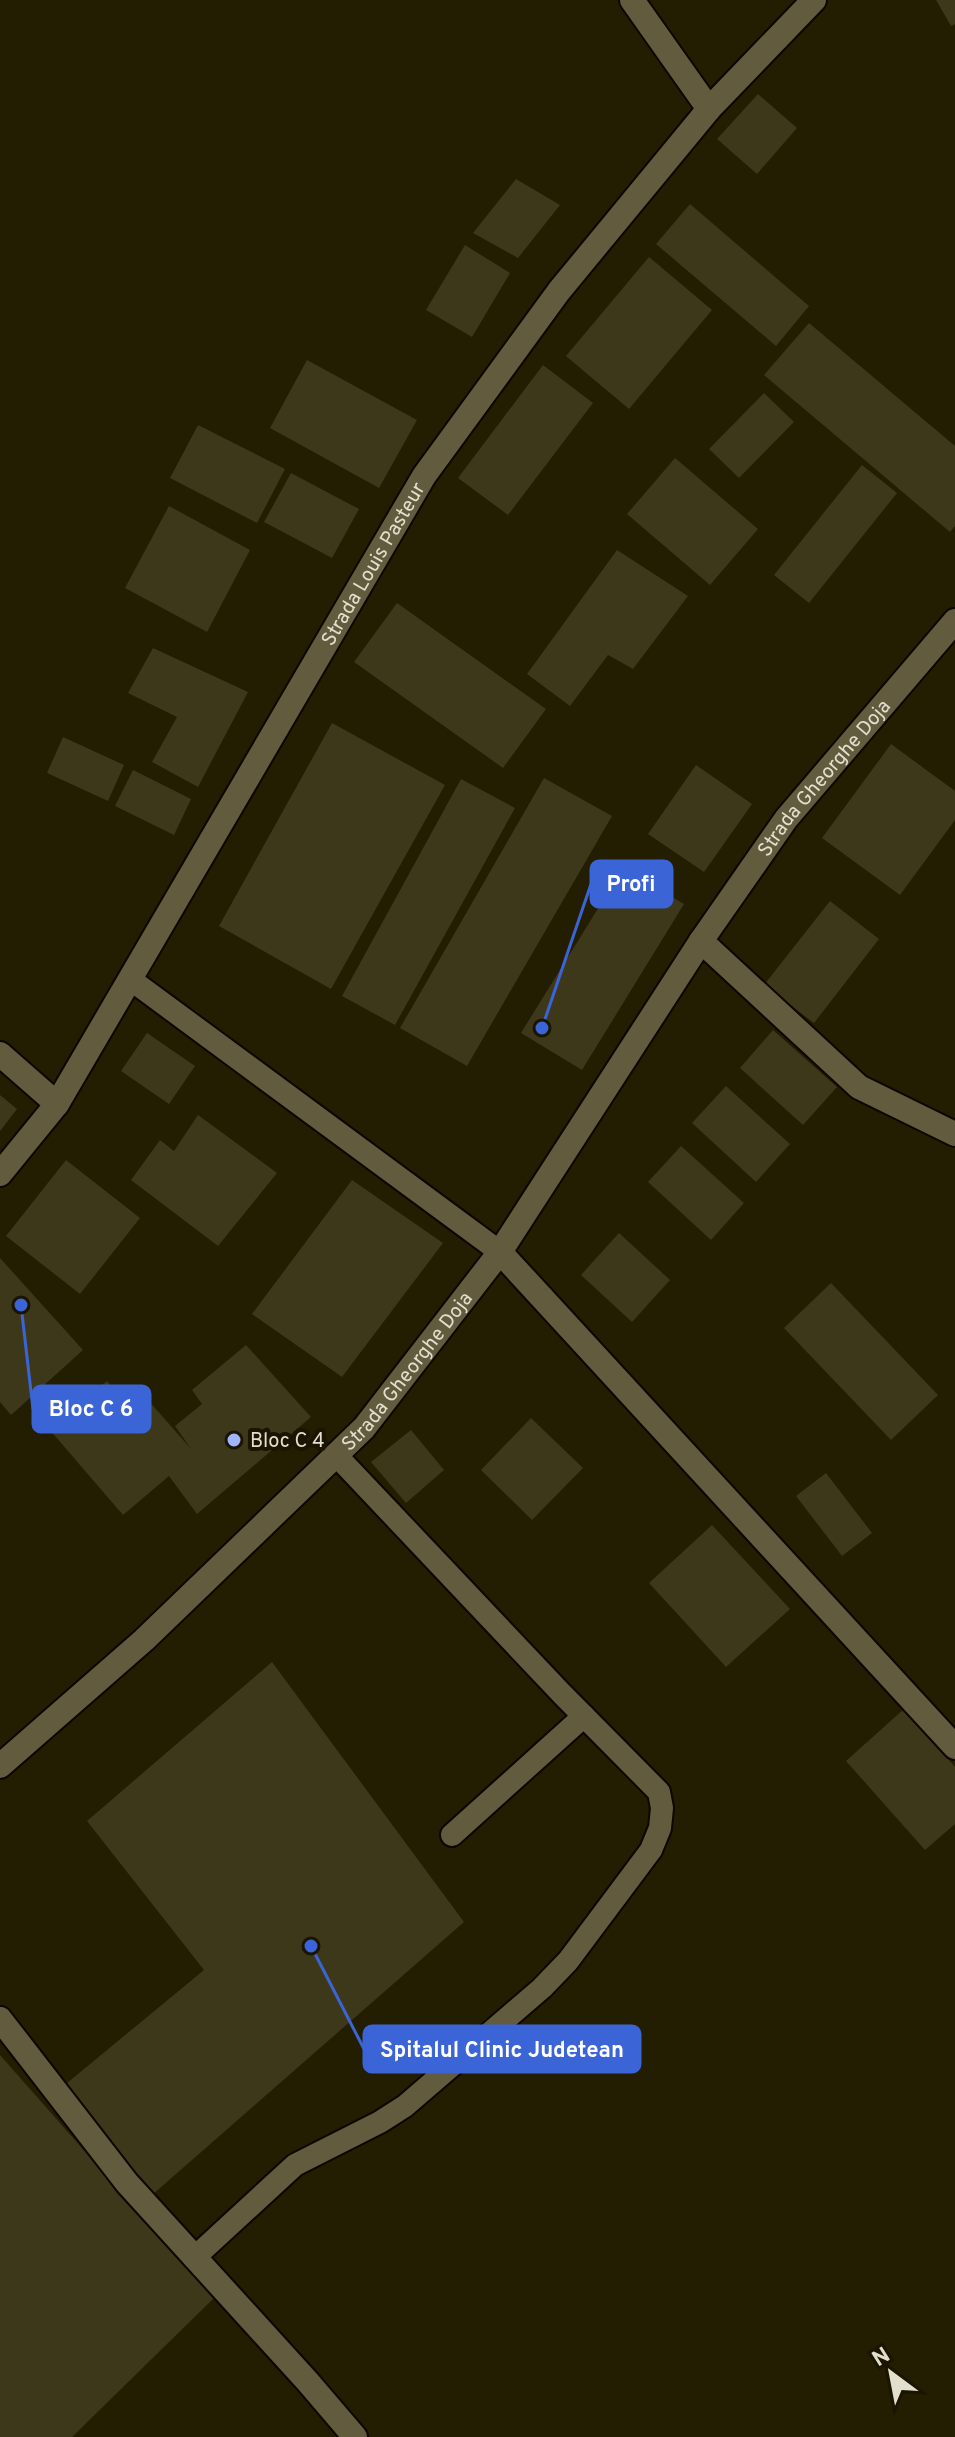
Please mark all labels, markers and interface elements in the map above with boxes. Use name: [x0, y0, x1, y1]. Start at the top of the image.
street label: Strada Louis Pasteur: [316, 478, 433, 651]
street label: Strada Gheorghe Doja: [753, 695, 897, 863]
callout: Profi: [591, 861, 672, 907]
text: Profi: [606, 872, 656, 899]
street label: Strada Gheorghe Doja: [337, 1287, 479, 1458]
callout: Bloc C 6: [33, 1386, 150, 1432]
text: Bloc C 6: [49, 1397, 133, 1424]
place label: Bloc C 4: [250, 1429, 325, 1455]
marker: Bloc C 4: [225, 1431, 243, 1449]
callout: Spitalul Clinic Judetean: [364, 2026, 640, 2072]
text: Spitalul Clinic Judetean: [380, 2038, 624, 2065]
north arrow: [851, 2333, 931, 2413]
text: N: [868, 2343, 896, 2374]

